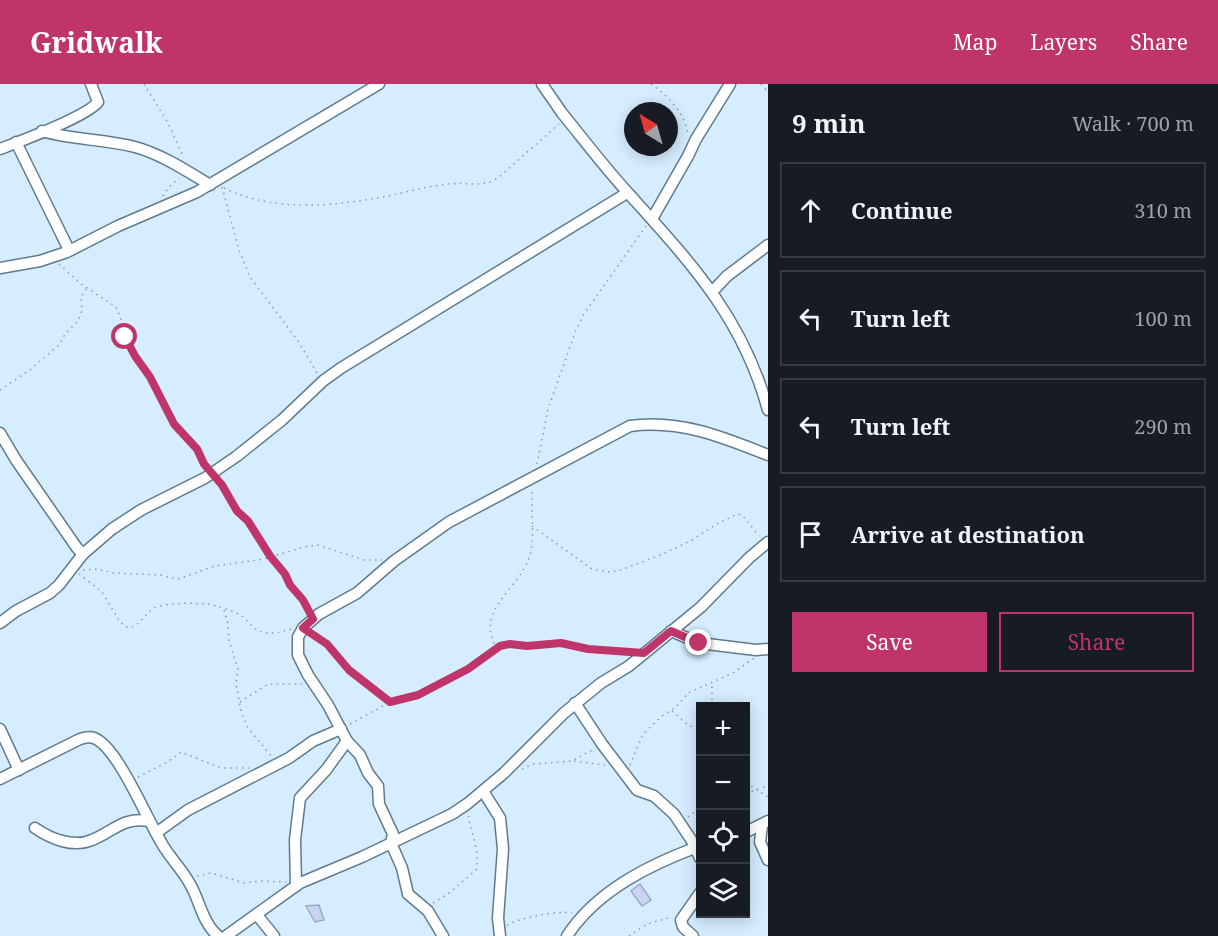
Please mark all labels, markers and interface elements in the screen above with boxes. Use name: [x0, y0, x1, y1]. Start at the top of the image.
text: Gridwalk: [30, 23, 163, 61]
text: Map: [953, 28, 997, 56]
text: Layers: [1030, 28, 1097, 56]
text: Share: [1130, 28, 1188, 56]
north arrow: [624, 102, 678, 156]
text: 9 min: [792, 105, 866, 141]
text: Walk · 700 m: [1072, 110, 1194, 137]
icon: ahead: [794, 194, 827, 227]
text: Continue: [851, 195, 953, 225]
text: 310 m: [1134, 197, 1192, 224]
icon: left: [794, 302, 827, 335]
text: Turn left: [851, 303, 950, 333]
text: 100 m: [1134, 305, 1192, 332]
route start: [111, 323, 137, 349]
icon: left: [794, 410, 827, 443]
text: Turn left: [851, 411, 950, 441]
text: 290 m: [1134, 413, 1192, 440]
icon: arrive: [794, 518, 827, 551]
text: Arrive at destination: [851, 519, 1085, 549]
button: Save: [792, 612, 987, 672]
button: Share: [999, 612, 1194, 672]
route end: [685, 629, 711, 655]
map controls: [696, 702, 750, 918]
button: +: [696, 702, 750, 756]
button: −: [696, 756, 750, 810]
button: locate: [696, 810, 750, 864]
button: layers: [696, 864, 750, 918]

